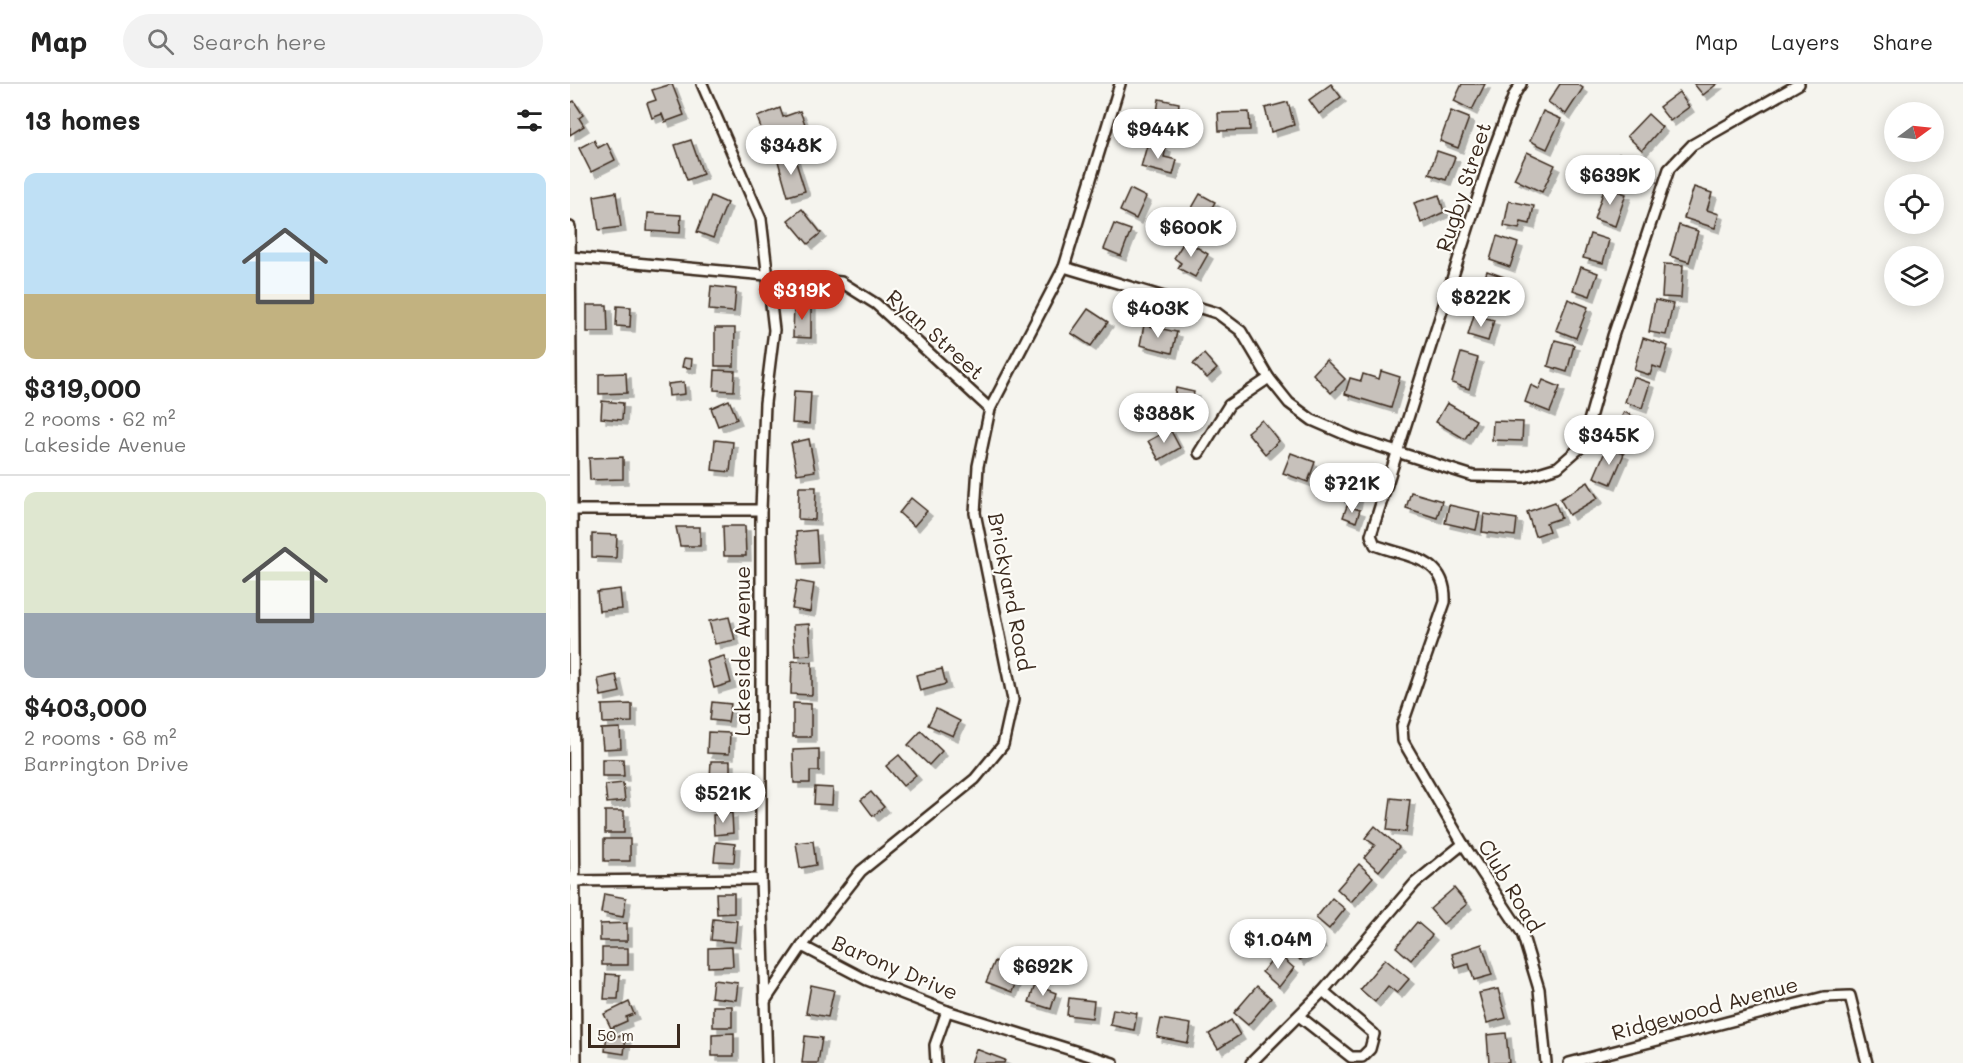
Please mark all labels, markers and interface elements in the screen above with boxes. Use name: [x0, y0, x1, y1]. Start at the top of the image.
search box: [123, 14, 543, 68]
text: Map: [30, 23, 87, 59]
icon: search: [144, 25, 177, 58]
text: Search here: [192, 27, 326, 56]
text: Map: [1695, 28, 1738, 55]
text: Layers: [1771, 28, 1840, 55]
text: Share: [1873, 28, 1933, 55]
north arrow: [1884, 102, 1944, 162]
map controls: [1884, 102, 1944, 306]
text: 13 homes: [24, 103, 141, 137]
icon: filters: [513, 104, 546, 137]
pin: $944K: [1116, 109, 1200, 160]
text: $944K: [1127, 115, 1189, 141]
street label: Rugby Street: [1429, 118, 1496, 255]
pin: $348K: [749, 125, 833, 176]
text: $348K: [760, 131, 822, 157]
pin: $639K: [1568, 155, 1652, 206]
text: $639K: [1579, 161, 1641, 187]
button: locate: [1884, 174, 1944, 234]
pin: $600K: [1149, 207, 1233, 258]
icon: home: [231, 212, 339, 320]
text: $600K: [1159, 213, 1223, 239]
button: layers: [1884, 246, 1944, 306]
pin: $319K: [760, 270, 844, 321]
text: $319K: [773, 276, 831, 302]
pin: $822K: [1439, 277, 1523, 328]
street label: Ryan Street: [881, 283, 991, 385]
text: $822K: [1451, 283, 1511, 309]
pin: $403K: [1116, 288, 1200, 339]
text: $403K: [1126, 294, 1190, 320]
text: $319,000: [24, 371, 141, 405]
pin: $388K: [1122, 393, 1206, 444]
text: $388K: [1133, 399, 1195, 425]
text: 2 rooms · 62 m²: [24, 405, 176, 431]
pin: $345K: [1567, 415, 1651, 466]
text: $345K: [1578, 421, 1640, 447]
text: Lakeside Avenue: [24, 431, 186, 457]
pin: $721K: [1310, 463, 1394, 514]
text: $721K: [1324, 469, 1380, 495]
street label: Brickyard Road: [983, 510, 1040, 673]
icon: home: [231, 531, 339, 639]
street label: Lakeside Avenue: [728, 566, 755, 736]
text: $403,000: [24, 690, 147, 724]
text: 2 rooms · 68 m²: [24, 724, 177, 750]
text: Barrington Drive: [24, 750, 189, 776]
pin: $521K: [681, 773, 765, 824]
text: $521K: [694, 779, 752, 805]
street label: Club Road: [1473, 834, 1550, 937]
pin: $1.04M: [1229, 919, 1327, 970]
text: $1.04M: [1243, 925, 1313, 951]
street label: Barony Drive: [829, 928, 963, 1005]
pin: $692K: [1001, 946, 1085, 997]
text: $692K: [1013, 952, 1073, 978]
street label: Ridgewood Avenue: [1608, 970, 1801, 1045]
scale bar: [588, 1021, 680, 1048]
text: 50 m: [597, 1024, 634, 1045]

